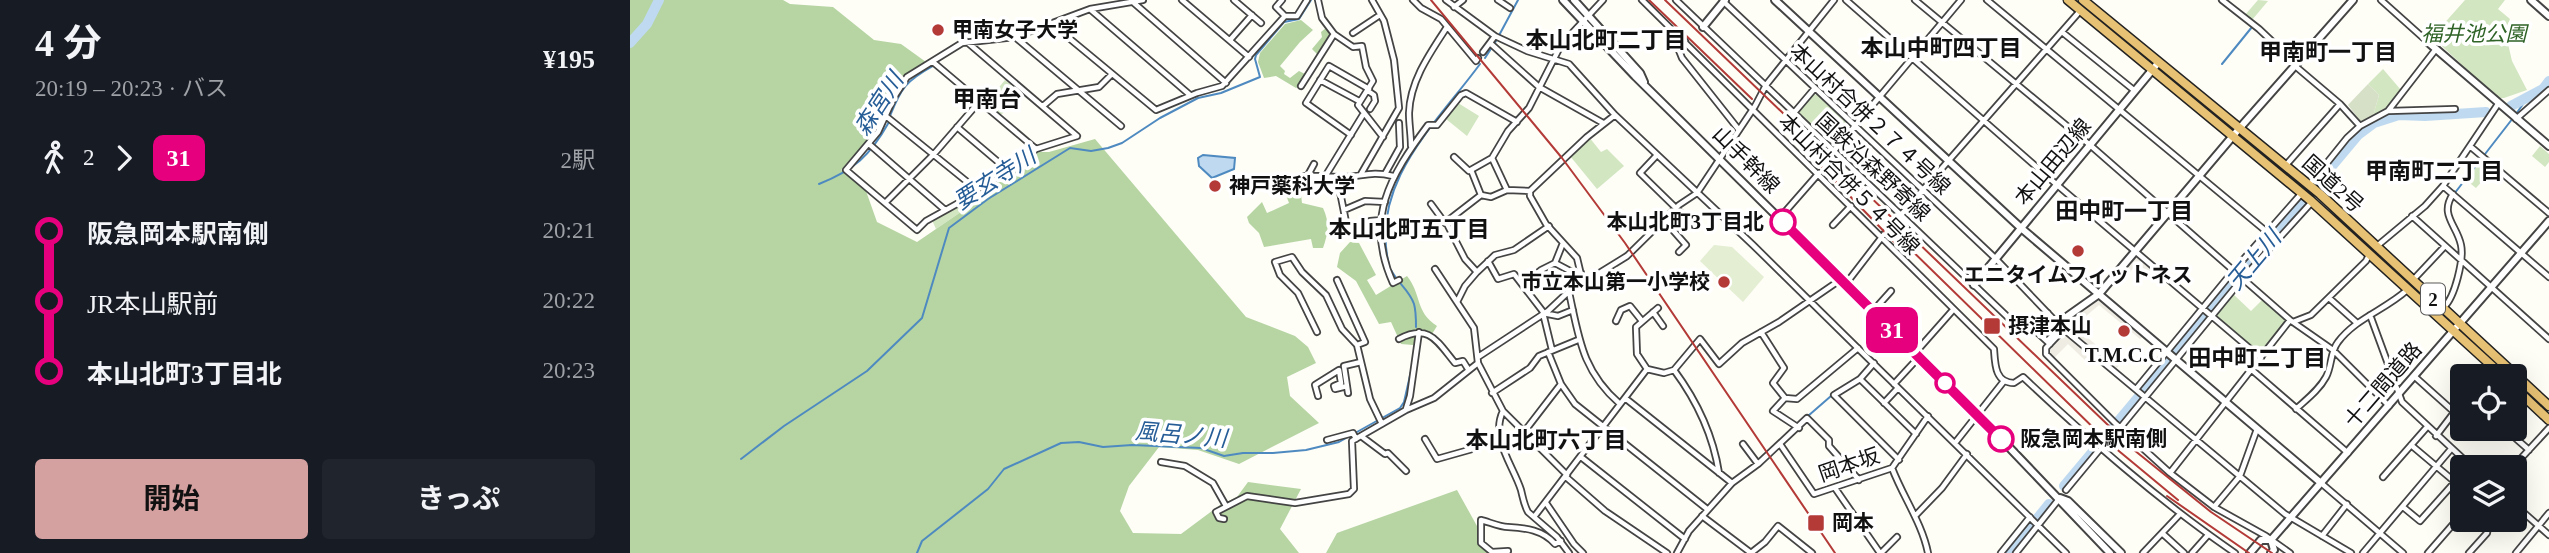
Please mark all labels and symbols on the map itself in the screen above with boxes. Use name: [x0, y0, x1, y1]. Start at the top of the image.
place label: 甲南女子大学: [952, 18, 1078, 42]
marker: 甲南女子大学: [930, 22, 946, 38]
park label: 福井池公園: [2422, 22, 2529, 46]
district label: 本山北町二丁目: [1526, 28, 1687, 53]
district label: 本山中町四丁目: [1861, 36, 2022, 61]
street label: 本山村合併２７４号線: [1785, 39, 1955, 199]
district label: 甲南町一丁目: [2259, 40, 2397, 65]
water label: 森宮川: [850, 66, 910, 140]
district label: 甲南台: [953, 87, 1022, 112]
street label: 国鉄沿森野寄線: [1811, 108, 1935, 226]
street label: 本山村合併５４号線: [1774, 109, 1924, 259]
street label: 本山田辺線: [2010, 114, 2096, 210]
street label: 山手幹線: [1708, 122, 1784, 198]
water label: 要玄寺川: [950, 142, 1043, 215]
street label: 国道2号: [2298, 150, 2368, 218]
district label: 甲南町二丁目: [2365, 159, 2503, 184]
place label: 神戸薬科大学: [1229, 174, 1355, 198]
marker: 神戸薬科大学: [1207, 178, 1223, 194]
district label: 田中町一丁目: [2055, 199, 2193, 224]
marker: 本山北町3丁目北: [1770, 209, 1796, 235]
place label: 本山北町3丁目北: [1607, 210, 1764, 234]
district label: 本山北町五丁目: [1329, 217, 1490, 242]
water label: 天上川: [2222, 223, 2288, 294]
marker: エニタイムフィットネス: [2070, 243, 2086, 259]
place label: エニタイムフィットネス: [1964, 263, 2192, 287]
place label: 市立本山第一小学校: [1521, 270, 1710, 294]
marker: 市立本山第一小学校: [1716, 274, 1732, 290]
road number: 2: [2421, 284, 2445, 314]
line badge: 31: [1860, 307, 1924, 353]
place label: 摂津本山: [2008, 314, 2092, 338]
marker: 摂津本山: [1982, 316, 2002, 336]
marker: T.M.C.C: [2116, 323, 2132, 339]
street label: 十二間道路: [2340, 338, 2426, 432]
place label: T.M.C.C: [2085, 343, 2163, 367]
district label: 田中町二丁目: [2188, 346, 2326, 371]
unlabelled marker: [1935, 373, 1955, 393]
water label: 風呂ノ川: [1134, 419, 1231, 452]
marker: 阪急岡本駅南側: [1988, 426, 2014, 452]
place label: 阪急岡本駅南側: [2020, 427, 2167, 451]
district label: 本山北町六丁目: [1466, 428, 1627, 453]
street label: 岡本坂: [1815, 443, 1883, 487]
place label: 岡本: [1832, 511, 1874, 535]
marker: 岡本: [1806, 513, 1826, 533]

